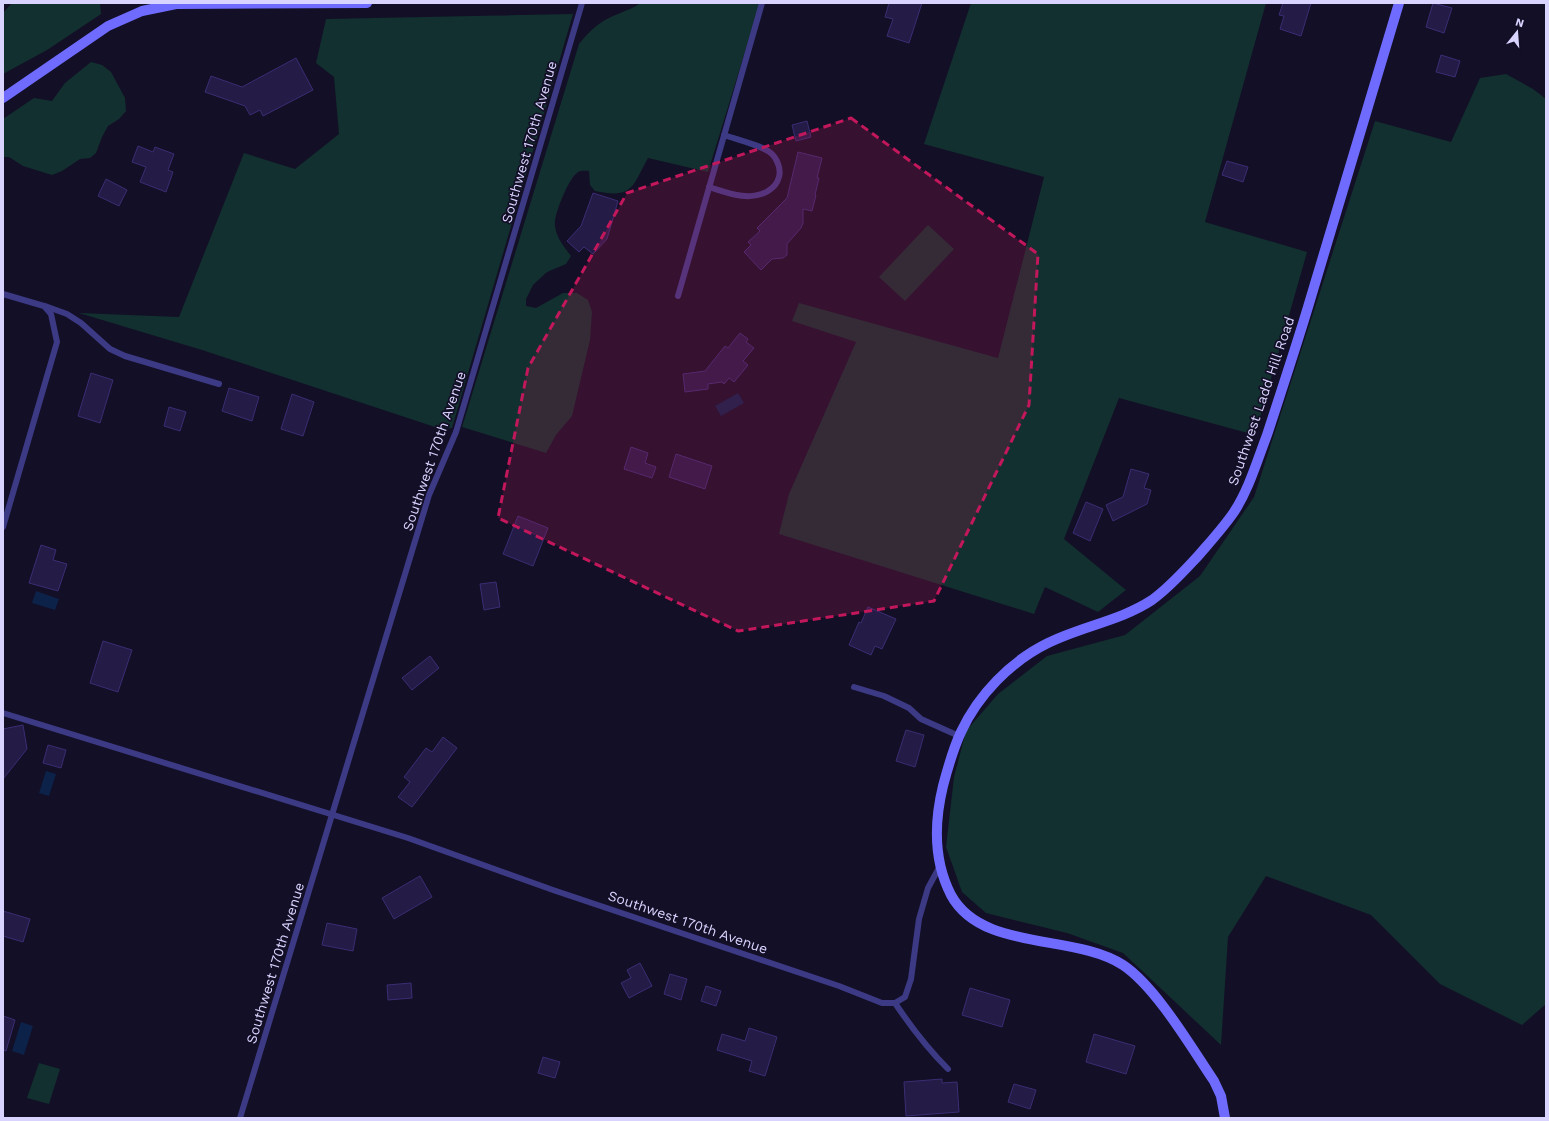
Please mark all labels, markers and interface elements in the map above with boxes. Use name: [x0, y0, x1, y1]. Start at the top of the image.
north arrow: [1497, 12, 1537, 52]
text: N: [1514, 16, 1526, 30]
street label: Southwest 170th Avenue: [498, 59, 560, 225]
street label: Southwest Ladd Hill Road: [1225, 314, 1297, 488]
street label: Southwest 170th Avenue: [399, 369, 469, 533]
street label: Southwest 170th Avenue: [243, 880, 307, 1046]
street label: Southwest 170th Avenue: [606, 887, 770, 957]

